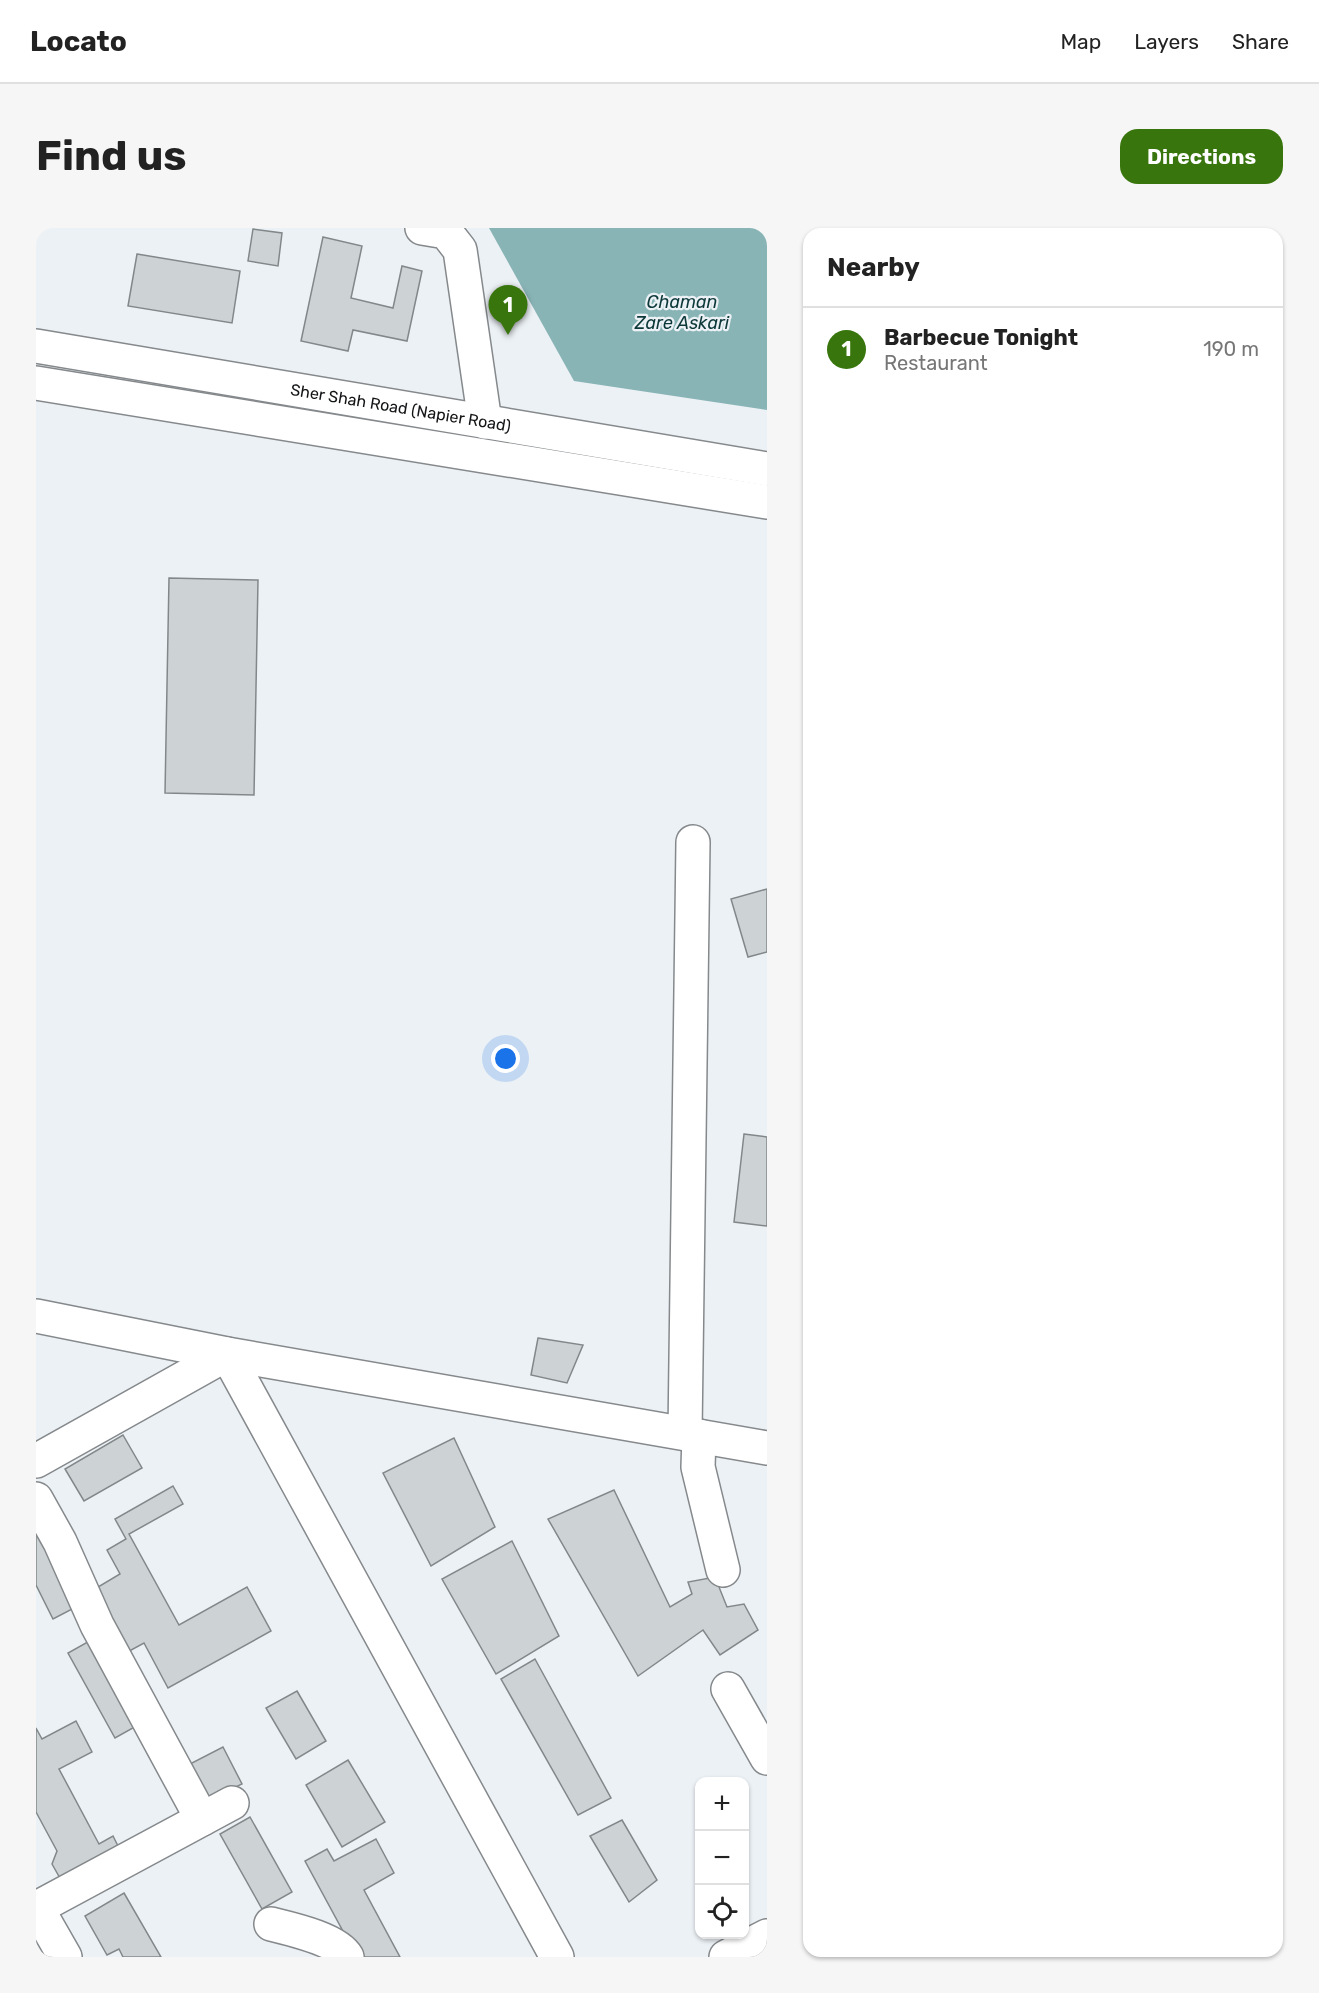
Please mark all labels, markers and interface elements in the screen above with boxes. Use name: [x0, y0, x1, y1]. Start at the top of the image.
text: Locato: [30, 25, 127, 58]
text: Map: [1060, 29, 1101, 54]
text: Layers: [1134, 29, 1199, 54]
text: Share: [1232, 29, 1289, 54]
button: Directions: [1120, 129, 1283, 184]
text: Find us: [36, 131, 187, 181]
text: Nearby: [827, 252, 920, 283]
pin: 1: [488, 285, 528, 335]
water label: Chaman Zare Askari: [634, 291, 730, 334]
text: Barbecue Tonight: [884, 324, 1078, 351]
text: 1: [842, 337, 851, 361]
text: 190 m: [1203, 337, 1259, 361]
text: Restaurant: [884, 351, 988, 375]
street label: Sher Shah Road (Napier Road): [289, 380, 512, 436]
your location: [491, 1044, 520, 1073]
map controls: [695, 1777, 749, 1939]
button: +: [695, 1777, 749, 1831]
button: −: [695, 1831, 749, 1885]
button: locate: [695, 1885, 749, 1939]

